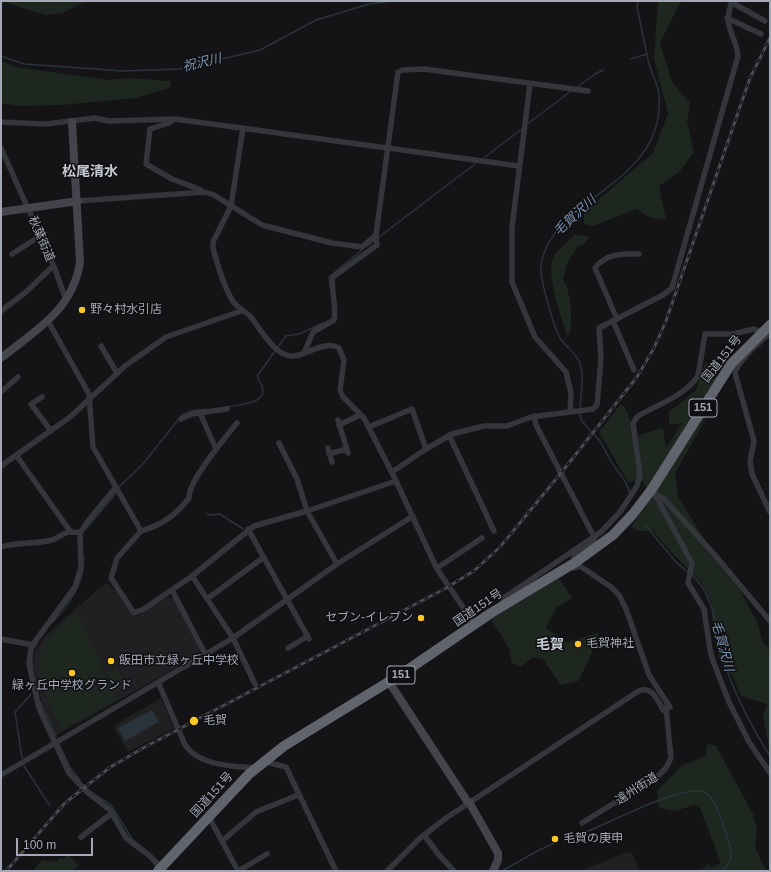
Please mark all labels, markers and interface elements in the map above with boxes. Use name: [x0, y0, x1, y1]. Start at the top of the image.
water label: 祝沢川: [181, 51, 223, 75]
district label: 松尾清水: [62, 164, 118, 180]
water label: 毛賀沢川: [551, 193, 599, 239]
street label: 秋葉街道: [25, 214, 57, 264]
place label: 野々村水引店: [90, 303, 162, 317]
marker: 野々村水引店: [77, 305, 87, 315]
street label: 国道151号: [699, 332, 745, 386]
road number: 151: [689, 399, 717, 417]
street label: 国道151号: [451, 586, 505, 630]
place label: セブン-イレブン: [325, 611, 413, 625]
marker: セブン-イレブン: [416, 613, 426, 623]
water label: 毛賀沢川: [708, 619, 736, 673]
district label: 毛賀: [536, 637, 564, 653]
place label: 毛賀神社: [586, 637, 634, 651]
marker: 毛賀神社: [573, 639, 583, 649]
place label: 飯田市立緑ヶ丘中学校: [119, 654, 239, 668]
marker: 飯田市立緑ヶ丘中学校: [106, 656, 116, 666]
road number: 151: [387, 666, 415, 684]
marker: 緑ヶ丘中学校グランド: [67, 668, 77, 678]
place label: 緑ヶ丘中学校グランド: [12, 679, 132, 693]
place label: 毛賀: [203, 714, 227, 728]
marker: 毛賀: [188, 715, 200, 727]
street label: 国道151号: [188, 769, 236, 821]
street label: 遠州街道: [613, 770, 661, 808]
scale bar: [18, 830, 95, 856]
place label: 毛賀の庚申: [563, 832, 623, 846]
marker: 毛賀の庚申: [550, 834, 560, 844]
text: 100 m: [23, 838, 56, 852]

